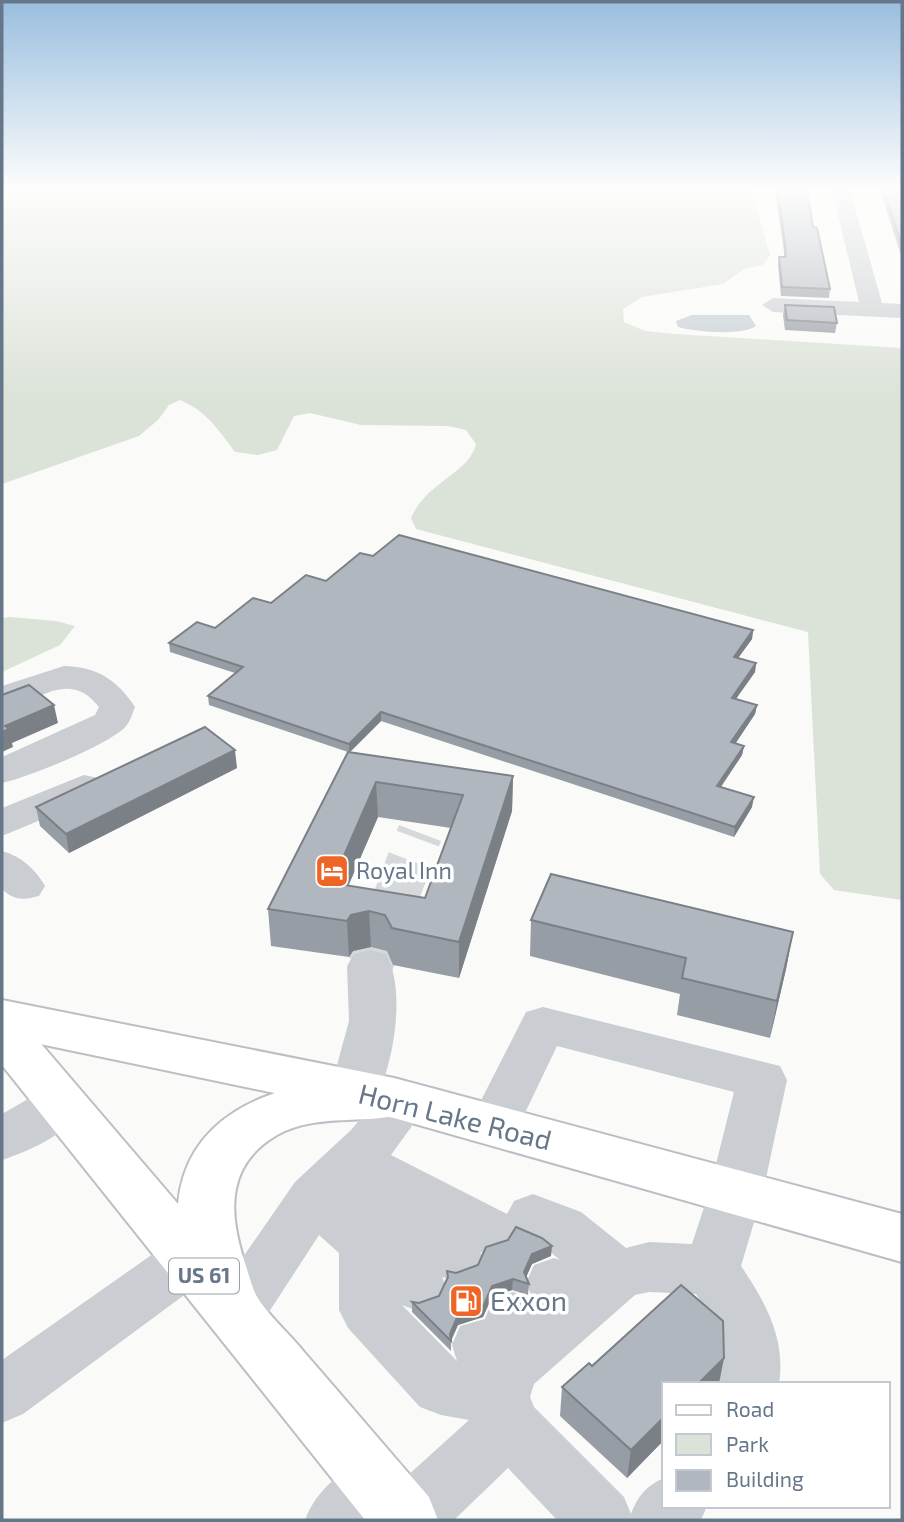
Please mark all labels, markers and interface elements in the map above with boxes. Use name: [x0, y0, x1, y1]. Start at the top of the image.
hotel icon: Royal Inn: [313, 852, 351, 890]
place label: Royal Inn: [356, 856, 452, 884]
street label: Horn Lake Road: [355, 1076, 555, 1156]
road number: US 61: [169, 1258, 239, 1294]
fuel station icon: Exxon: [447, 1282, 485, 1320]
place label: Exxon: [490, 1283, 567, 1317]
legend: [662, 1382, 890, 1508]
text: Road: [726, 1396, 774, 1421]
text: Park: [726, 1431, 769, 1456]
text: Building: [726, 1466, 804, 1491]

